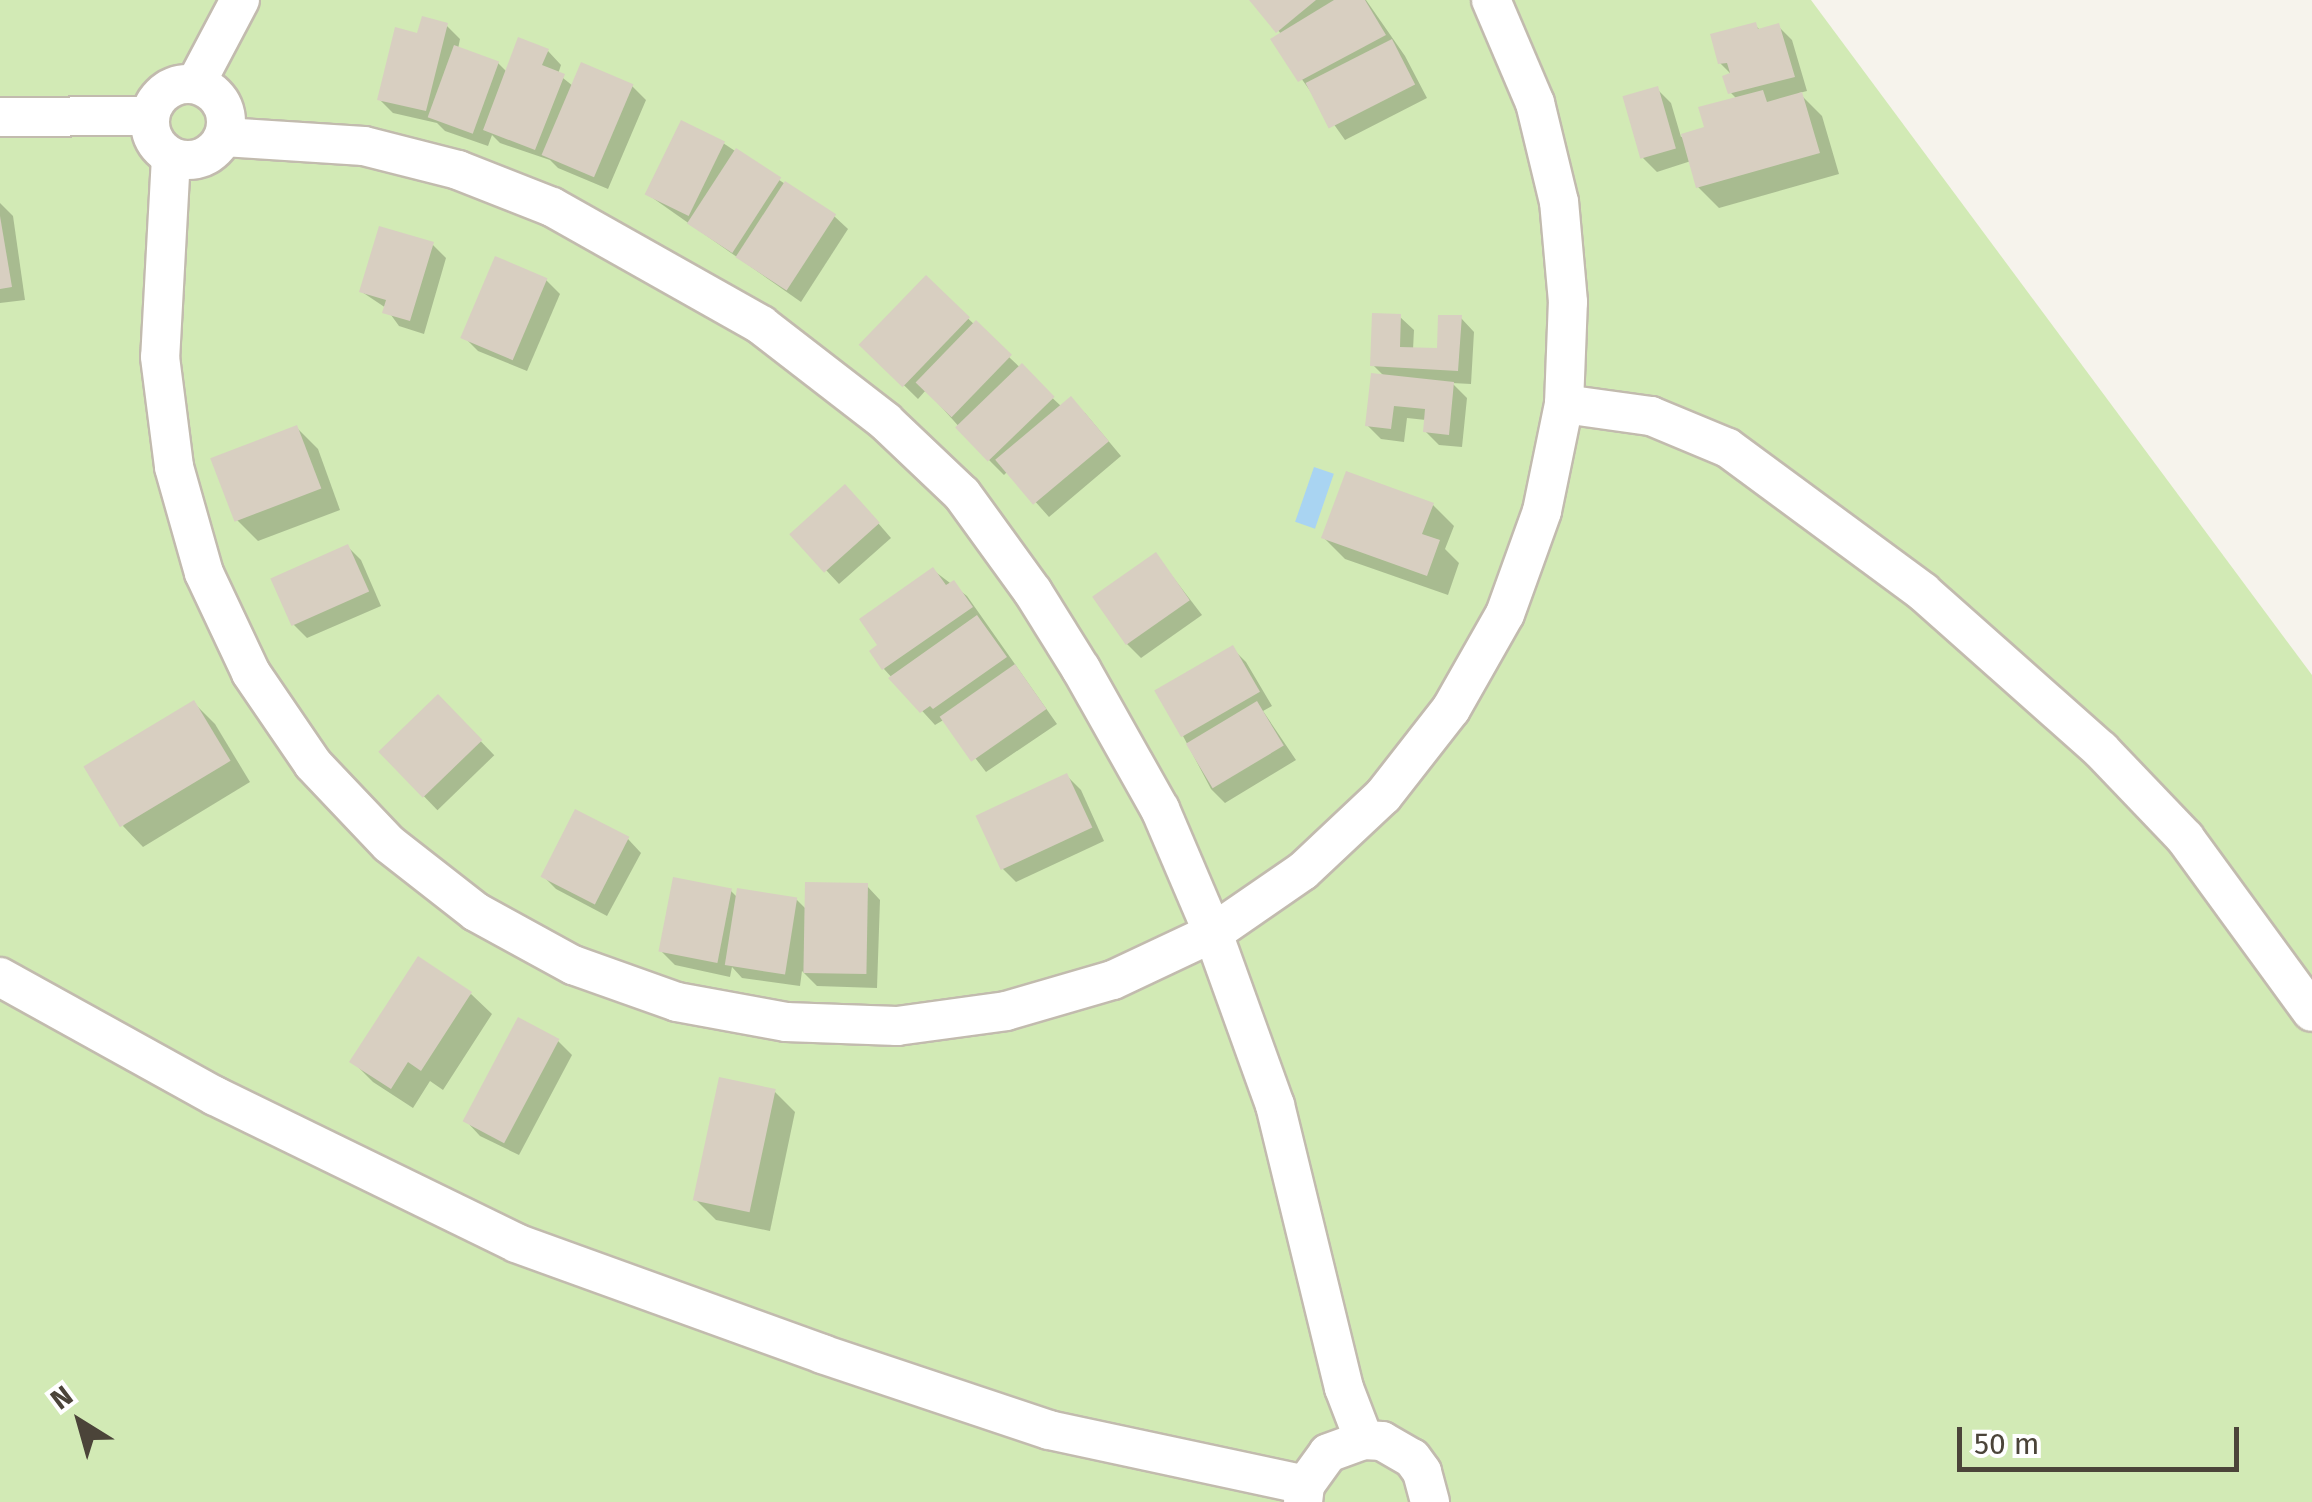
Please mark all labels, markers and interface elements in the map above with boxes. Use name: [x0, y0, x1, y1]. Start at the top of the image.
north arrow: [30, 1372, 130, 1472]
text: N: [44, 1379, 79, 1416]
scale bar: [1962, 1407, 2244, 1469]
text: 50 m: [1974, 1426, 2039, 1462]

